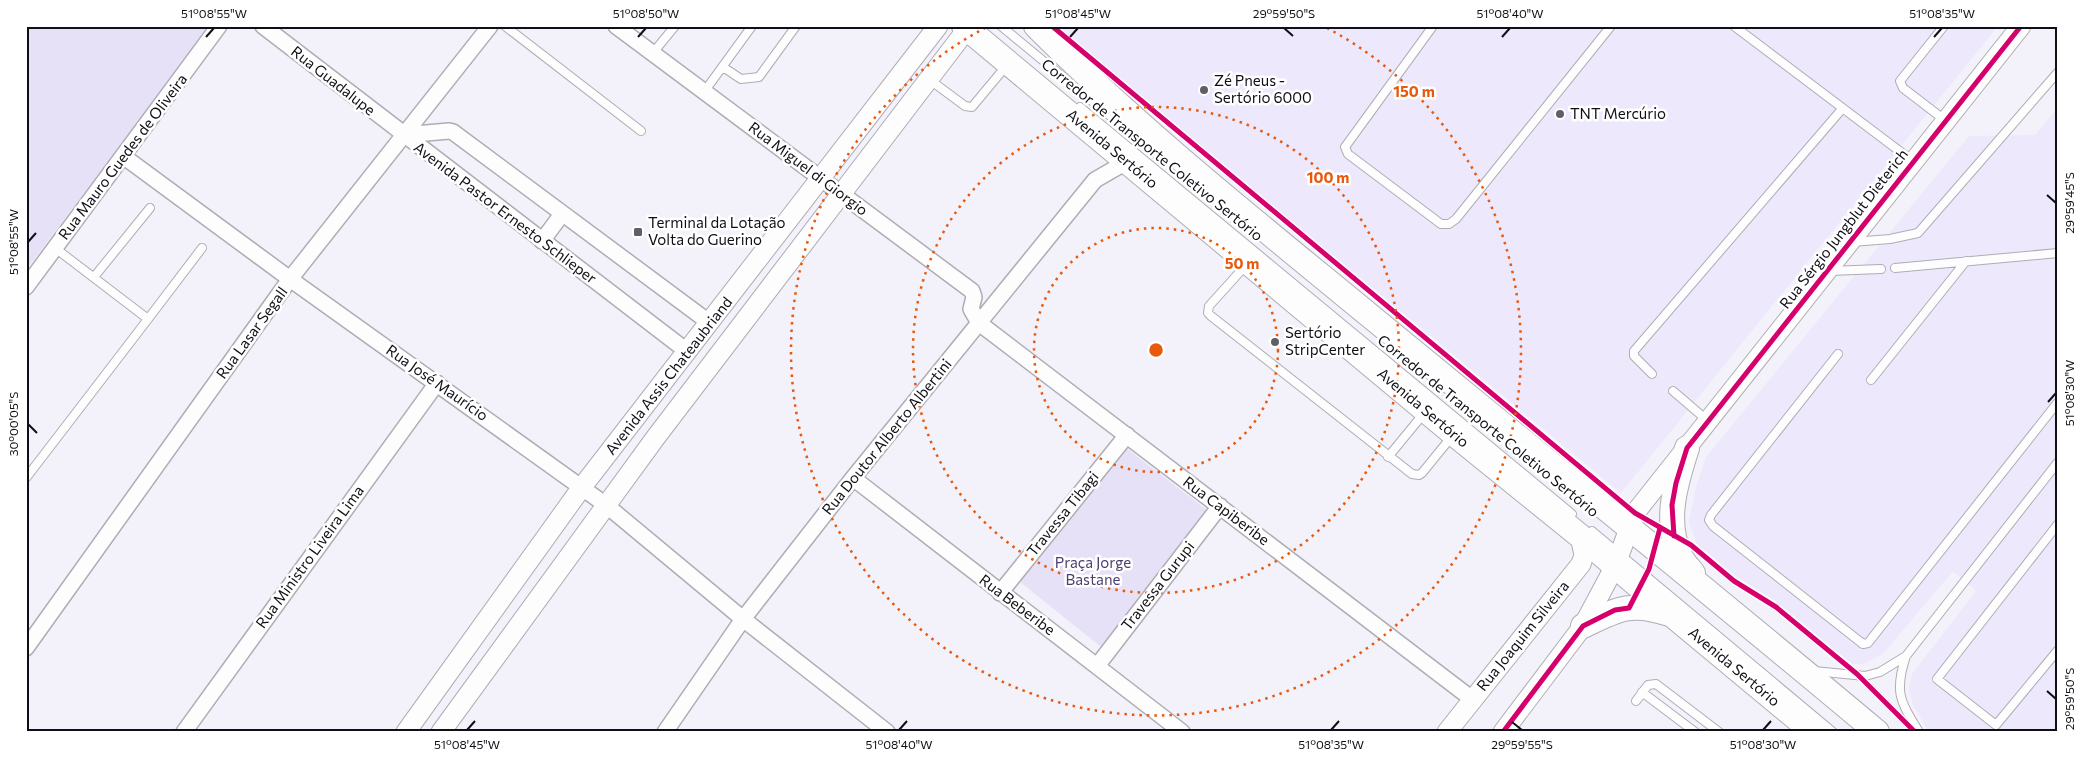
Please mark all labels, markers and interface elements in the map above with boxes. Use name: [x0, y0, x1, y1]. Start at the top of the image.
text: 51°08'55"W: [181, 6, 247, 20]
text: 51°08'50"W: [613, 6, 679, 20]
text: 51°08'45"W: [1045, 6, 1111, 20]
text: 29°59'50"S: [1253, 6, 1315, 20]
text: 51°08'40"W: [1476, 6, 1544, 20]
text: 51°08'35"W: [1909, 6, 1975, 20]
street label: Rua Guadalupe: [288, 42, 379, 119]
street label: Corredor de Transporte Coletivo Sertório: [1038, 54, 1267, 244]
street label: Rua Mauro Guedes de Oliveira: [54, 70, 190, 243]
place label: Zé Pneus - Sertório 6000: [1214, 71, 1312, 106]
text: 150 m: [1393, 82, 1435, 100]
marker: Zé Pneus - Sertório 6000: [1198, 84, 1210, 96]
place label: TNT Mercúrio: [1570, 104, 1666, 122]
street label: Avenida Sertório: [1063, 105, 1162, 192]
marker: TNT Mercúrio: [1554, 108, 1566, 120]
street label: Rua Miguel di Giorgio: [745, 118, 872, 219]
street label: Avenida Pastor Ernesto Schlieper: [411, 138, 601, 287]
street label: Rua Sérgio Jungblut Dieterich: [1775, 145, 1911, 312]
text: 100 m: [1307, 168, 1349, 186]
text: 29°59'45"S: [2062, 172, 2076, 234]
text: 51°08'55"W: [6, 209, 20, 275]
place label: Terminal da Lotação Volta do Guerino: [648, 213, 785, 248]
marker: Terminal da Lotação Volta do Guerino: [632, 226, 644, 238]
text: 50 m: [1225, 254, 1259, 272]
street label: Rua Lasar Segall: [212, 283, 291, 382]
street label: Avenida Assis Chateaubriand: [601, 293, 735, 458]
place label: Sertório StripCenter: [1285, 323, 1365, 358]
street label: Corredor de Transporte Coletivo Sertório: [1374, 330, 1603, 520]
marker: Sertório StripCenter: [1269, 336, 1281, 348]
street label: Rua José Maurício: [383, 340, 492, 424]
centre of rings: [1147, 341, 1165, 359]
street label: Rua Doutor Alberto Albertini: [818, 355, 955, 518]
text: 51°08'30"W: [2062, 360, 2076, 426]
street label: Avenida Sertório: [1374, 364, 1473, 451]
text: 30°00'05"S: [6, 392, 20, 456]
street label: Travessa Tibagi: [1023, 467, 1102, 559]
street label: Rua Capiberibe: [1180, 472, 1273, 549]
street label: Rua Ministro Liveira Lima: [251, 482, 367, 631]
street label: Travessa Gurupi: [1117, 537, 1198, 633]
park label: Praça Jorge Bastane: [1055, 553, 1131, 588]
street label: Rua Beberibe: [976, 570, 1059, 639]
street label: Rua Joaquim Silveira: [1472, 577, 1572, 694]
street label: Avenida Sertório: [1685, 623, 1784, 710]
text: 29°59'50"S: [2062, 668, 2076, 730]
text: 51°08'45"W: [434, 737, 500, 751]
text: 51°08'40"W: [865, 737, 933, 751]
text: 51°08'35"W: [1298, 737, 1364, 751]
text: 29°59'55"S: [1491, 737, 1553, 751]
text: 51°08'30"W: [1730, 737, 1796, 751]

